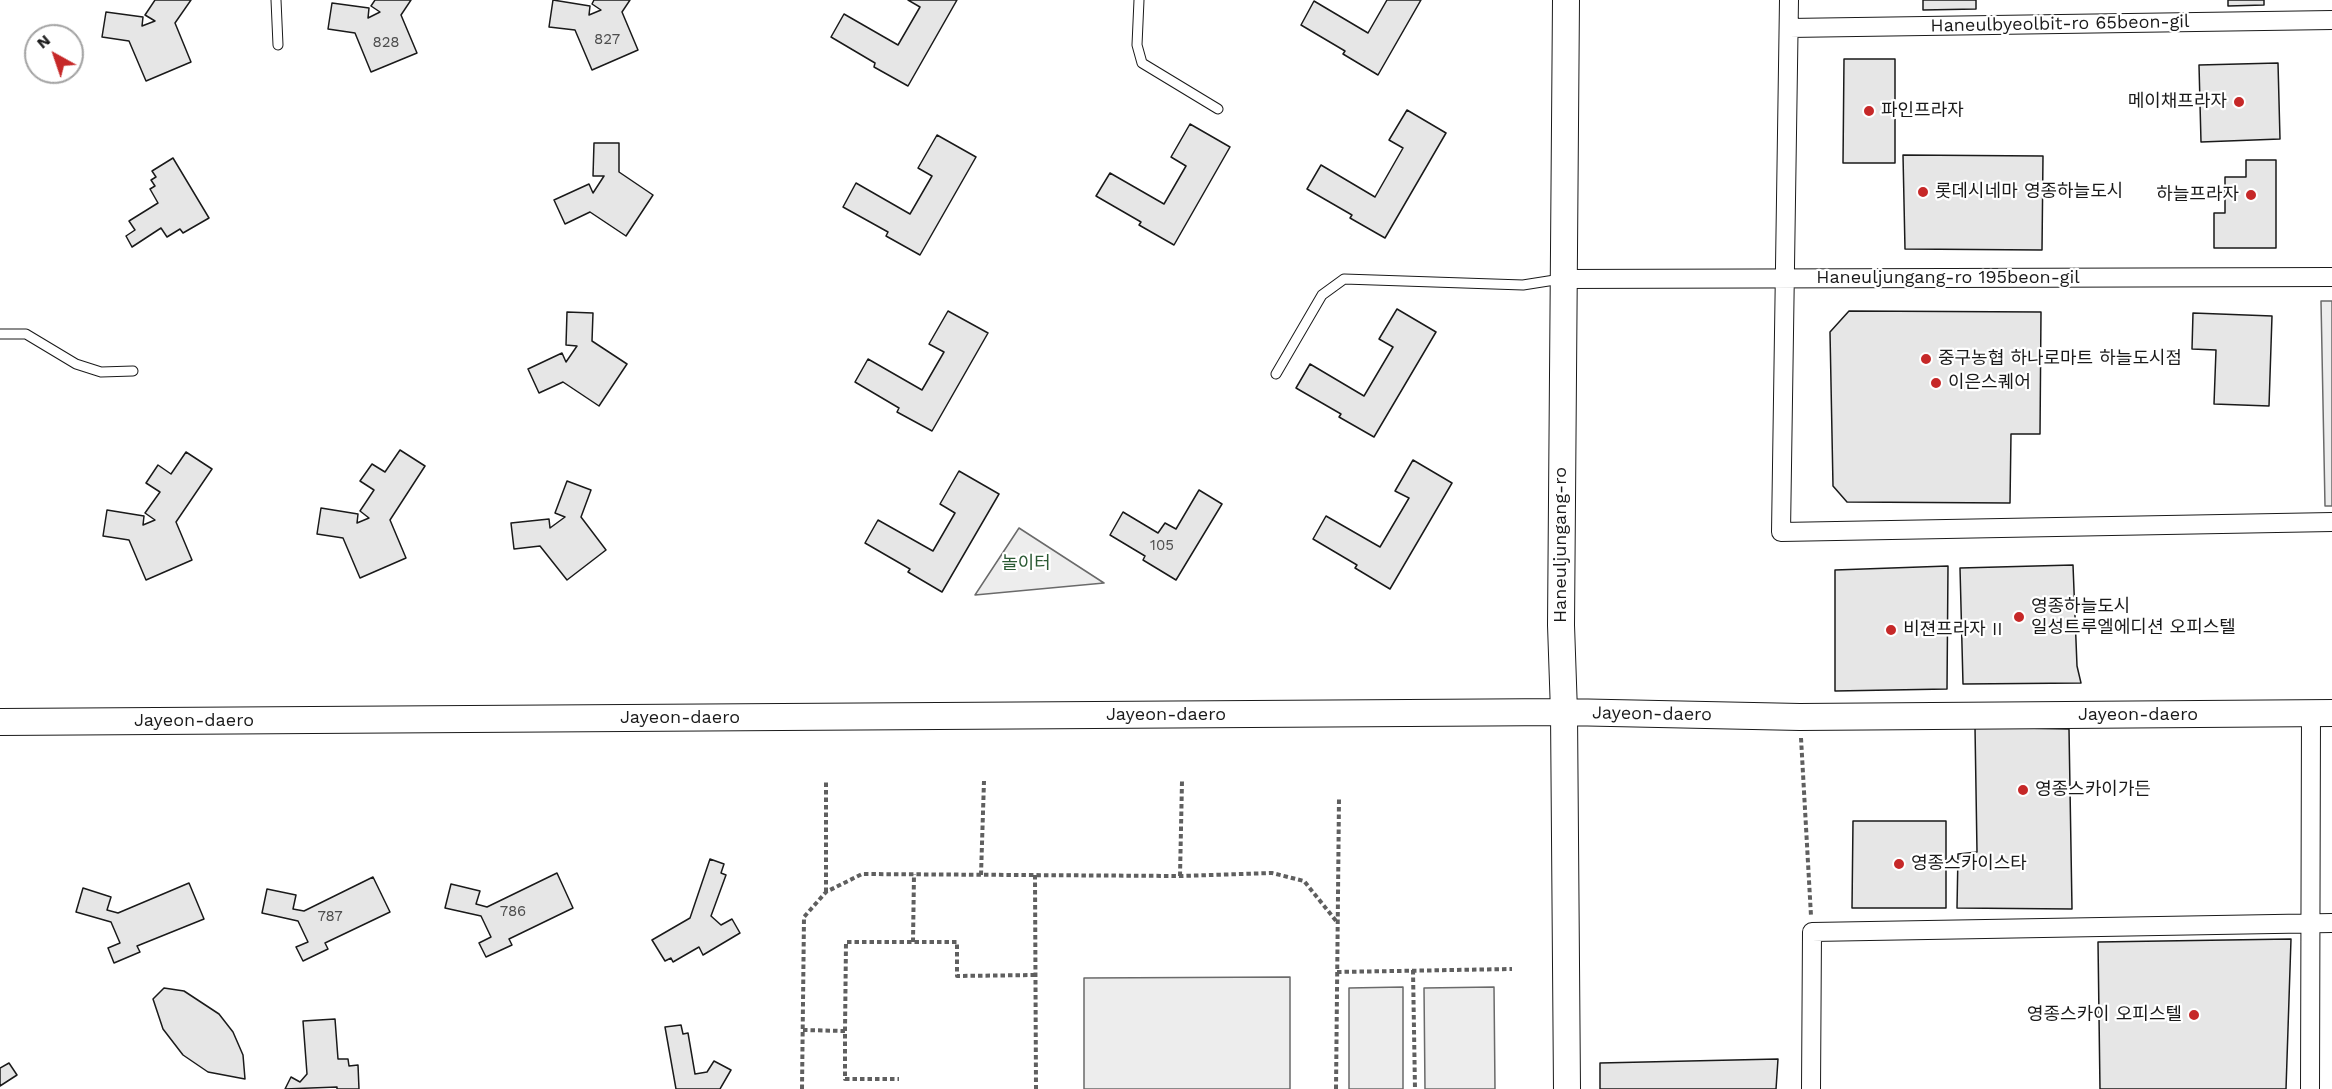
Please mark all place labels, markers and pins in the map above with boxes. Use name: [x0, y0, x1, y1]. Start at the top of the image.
place label: 메이채프라자: [2128, 91, 2227, 113]
marker: 메이채프라자: [2232, 95, 2246, 109]
place label: 파인프라자: [1881, 100, 1964, 122]
marker: 파인프라자: [1862, 104, 1876, 118]
place label: 롯데시네마 영종하늘도시: [1935, 181, 2123, 203]
place label: 하늘프라자: [2156, 184, 2239, 206]
marker: 롯데시네마 영종하늘도시: [1916, 185, 1930, 199]
marker: 하늘프라자: [2244, 188, 2258, 202]
place label: 중구농협 하나로마트 하늘도시점: [1938, 348, 2182, 370]
marker: 중구농협 하나로마트 하늘도시점: [1919, 352, 1933, 366]
place label: 이은스퀘어: [1948, 372, 2031, 394]
marker: 이은스퀘어: [1929, 376, 1943, 390]
place label: 영종하늘도시 일성트루엘에디션 오피스텔: [2031, 596, 2236, 638]
marker: 영종하늘도시 일성트루엘에디션 오피스텔: [2012, 610, 2026, 624]
place label: 비젼프라자 II: [1903, 619, 2003, 641]
marker: 비젼프라자 II: [1884, 623, 1898, 637]
place label: 영종스카이가든: [2035, 779, 2151, 801]
marker: 영종스카이가든: [2016, 783, 2030, 797]
place label: 영종스카이스타: [1911, 853, 2027, 875]
marker: 영종스카이스타: [1892, 857, 1906, 871]
place label: 영종스카이 오피스텔: [2027, 1004, 2182, 1026]
marker: 영종스카이 오피스텔: [2187, 1008, 2201, 1022]

